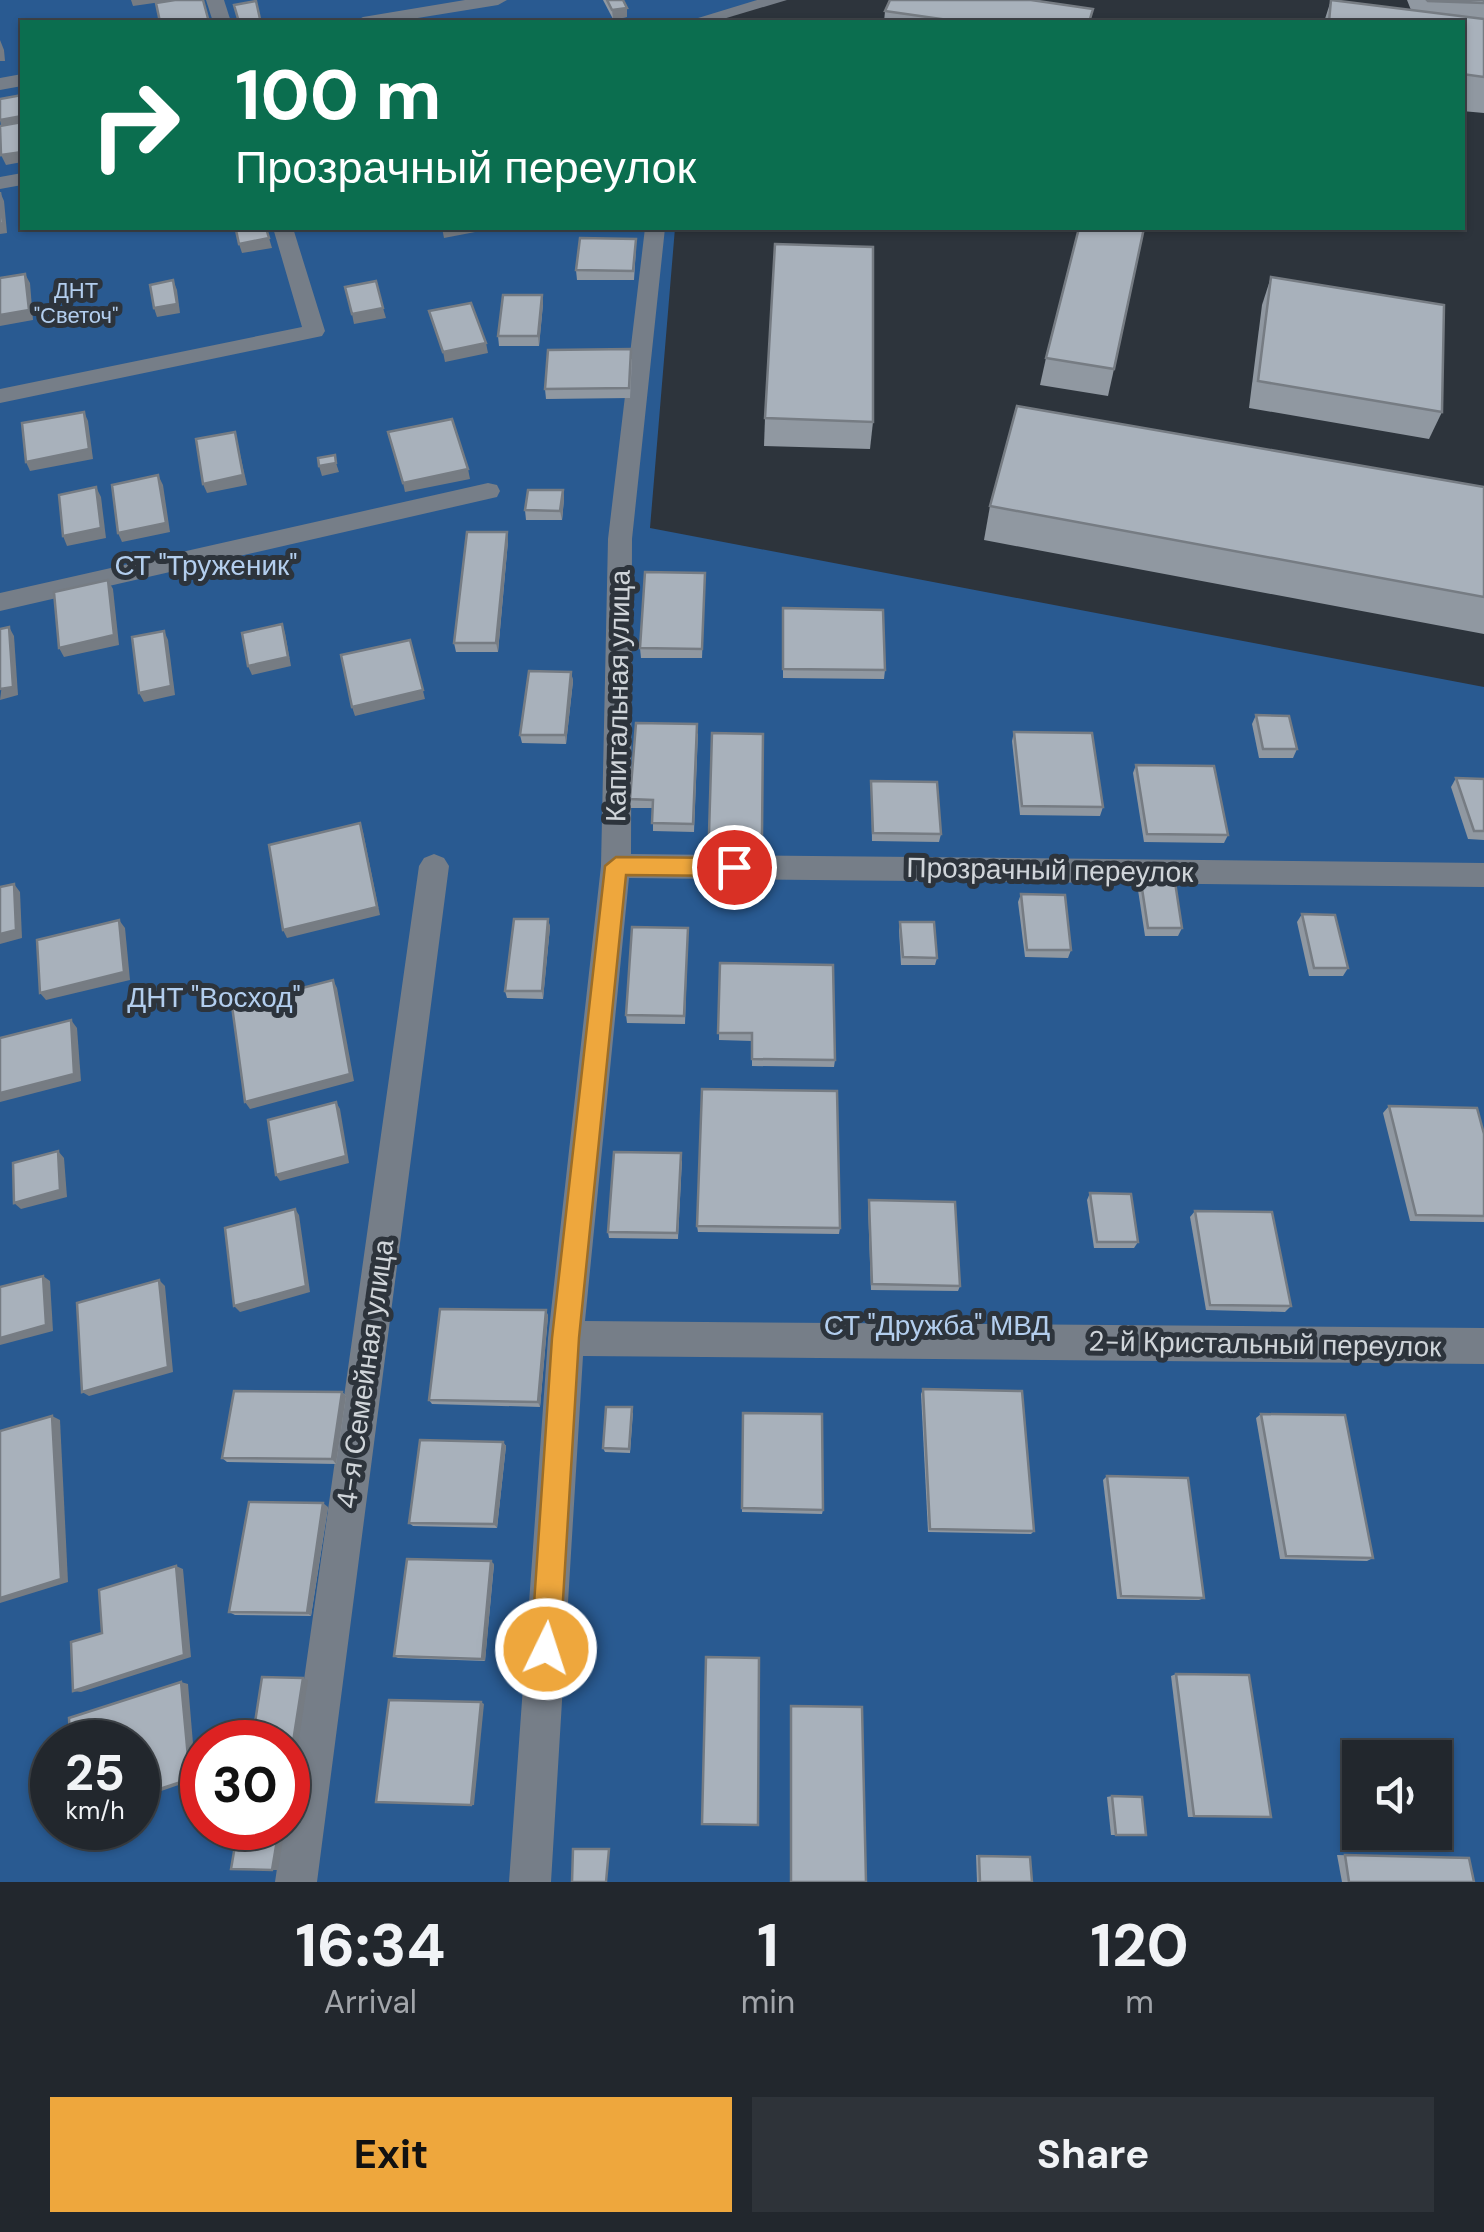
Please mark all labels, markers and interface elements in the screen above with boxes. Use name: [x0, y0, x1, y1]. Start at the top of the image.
text: 100 m: [235, 50, 441, 141]
icon: right: [70, 60, 200, 190]
text: Прозрачный переулок: [235, 138, 696, 197]
park label: ДНТ "Светоч": [34, 276, 118, 330]
park label: СТ "Труженик": [115, 547, 297, 584]
street label: Капитальная улица: [597, 569, 639, 822]
pin: [692, 825, 777, 910]
icon: arrive: [707, 840, 762, 895]
street label: Прозрачный переулок: [906, 849, 1195, 891]
park label: ДНТ "Восход": [127, 979, 301, 1016]
street label: 4-я Семейная улица: [328, 1237, 402, 1511]
park label: СТ "Дружба" МВД: [824, 1307, 1050, 1344]
street label: 2-й Кристальный переулок: [1088, 1322, 1443, 1366]
position arrow: [494, 1597, 598, 1701]
speed limit sign: 30: [180, 1720, 310, 1850]
text: 25: [65, 1740, 125, 1806]
map controls: [1342, 1740, 1452, 1850]
button: sound: [1342, 1740, 1452, 1850]
text: km/h: [65, 1794, 125, 1827]
text: 16:34: [295, 1906, 445, 1985]
text: 1: [757, 1906, 779, 1985]
text: 120: [1090, 1906, 1189, 1985]
text: Arrival: [324, 1981, 417, 2023]
text: min: [741, 1981, 795, 2023]
text: m: [1125, 1981, 1154, 2023]
button: Exit: [50, 2097, 732, 2212]
button: Share: [752, 2097, 1434, 2212]

